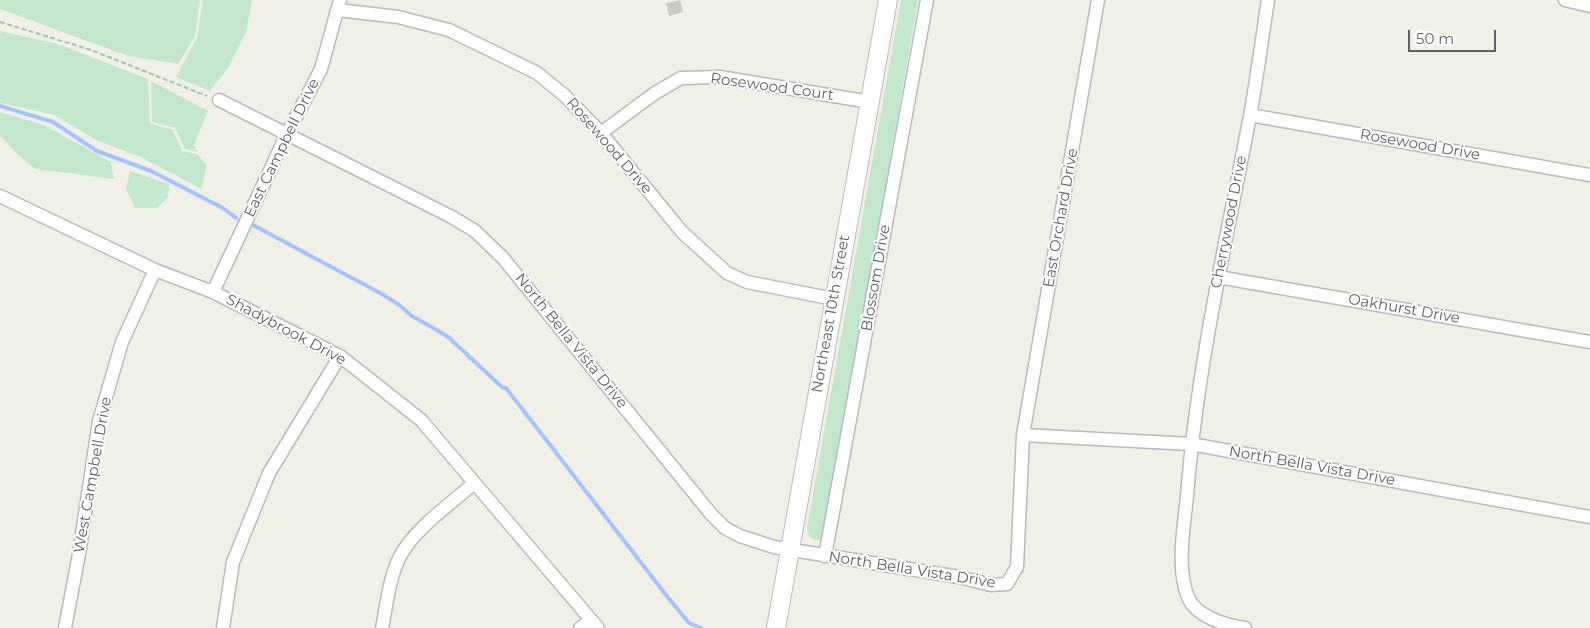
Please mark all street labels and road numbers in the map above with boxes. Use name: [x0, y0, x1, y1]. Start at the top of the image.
street label: Rosewood Court: [709, 69, 835, 105]
street label: East Campbell Drive: [241, 76, 323, 220]
street label: Rosewood Drive: [562, 94, 656, 198]
street label: Rosewood Drive: [1359, 126, 1481, 164]
street label: East Orchard Drive: [1040, 147, 1082, 289]
street label: Cherrywood Drive: [1207, 154, 1251, 290]
street label: Blossom Drive: [858, 223, 894, 333]
street label: Northeast 10th Street: [808, 234, 854, 394]
street label: North Bella Vista Drive: [511, 270, 631, 412]
street label: Oakhurst Drive: [1347, 290, 1461, 328]
street label: Shadybrook Drive: [223, 291, 349, 369]
street label: West Campbell Drive: [70, 396, 116, 554]
street label: North Bella Vista Drive: [1227, 442, 1397, 490]
street label: North Bella Vista Drive: [827, 548, 997, 592]

